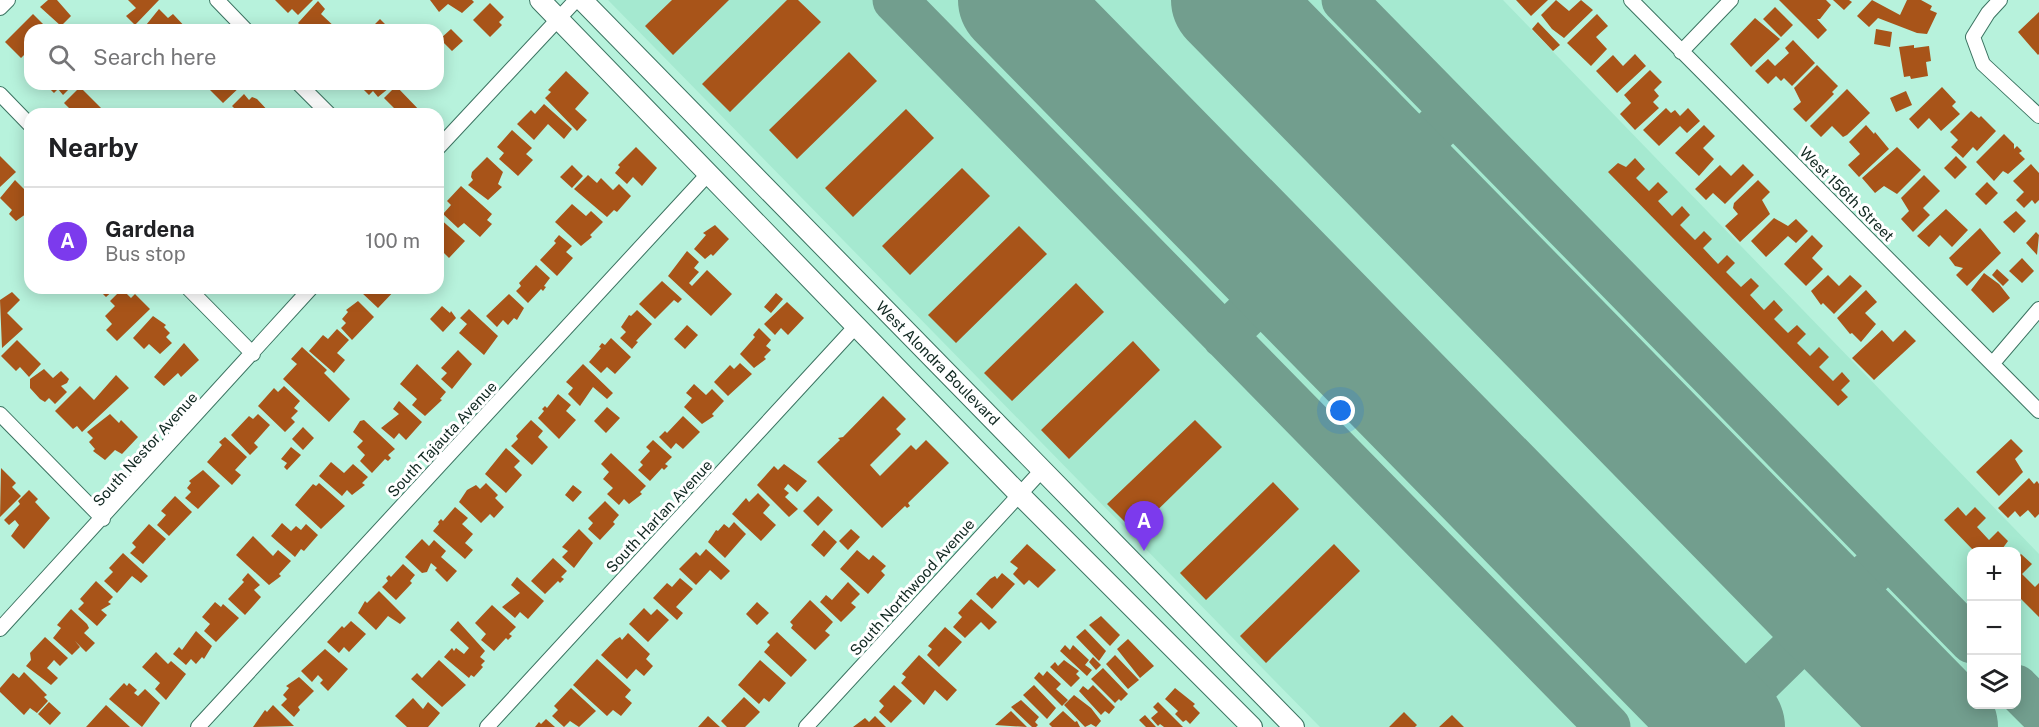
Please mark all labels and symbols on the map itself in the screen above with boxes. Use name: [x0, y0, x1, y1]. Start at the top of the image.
street label: West 156th Street: [1796, 143, 1898, 245]
street label: West Alondra Boulevard: [873, 298, 1003, 428]
street label: South Tajauta Avenue: [384, 378, 500, 500]
street label: South Nestor Avenue: [89, 388, 201, 510]
your location: [1326, 396, 1355, 425]
street label: South Harlan Avenue: [602, 456, 716, 576]
pin: A: [1124, 502, 1164, 551]
street label: South Northwood Avenue: [846, 515, 978, 659]

